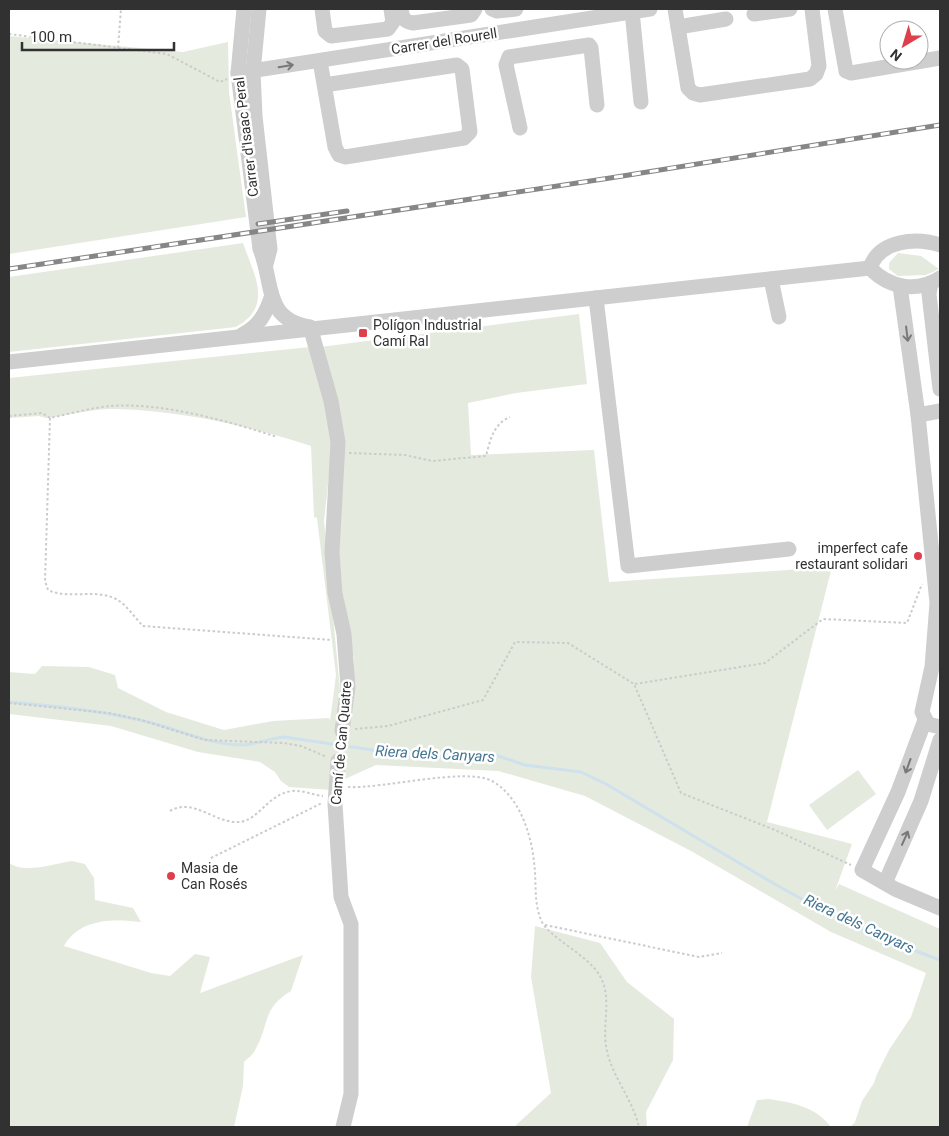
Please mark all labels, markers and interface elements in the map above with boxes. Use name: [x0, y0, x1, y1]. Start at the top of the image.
scale bar: [22, 20, 175, 52]
north arrow: [879, 20, 929, 70]
street label: Carrer del Rourell: [390, 25, 498, 57]
text: 100 m: [30, 28, 72, 46]
text: N: [887, 46, 905, 65]
one-way arrow: [278, 61, 294, 71]
street label: Carrer d'Isaac Peral: [231, 76, 261, 198]
place label: Polígon Industrial Camí Ral: [373, 317, 482, 349]
one-way arrow: [902, 326, 912, 342]
marker: Polígon Industrial Camí Ral: [357, 327, 369, 339]
place label: imperfect cafe restaurant solidari: [795, 540, 908, 572]
marker: imperfect cafe restaurant solidari: [912, 550, 924, 562]
street label: Camí de Can Quatre: [328, 680, 354, 806]
water label: Riera dels Canyars: [375, 742, 495, 766]
one-way arrow: [903, 758, 912, 773]
one-way arrow: [900, 831, 910, 846]
place label: Masia de Can Rosés: [181, 860, 247, 892]
marker: Masia de Can Rosés: [165, 870, 177, 882]
water label: Riera dels Canyars: [801, 891, 917, 957]

